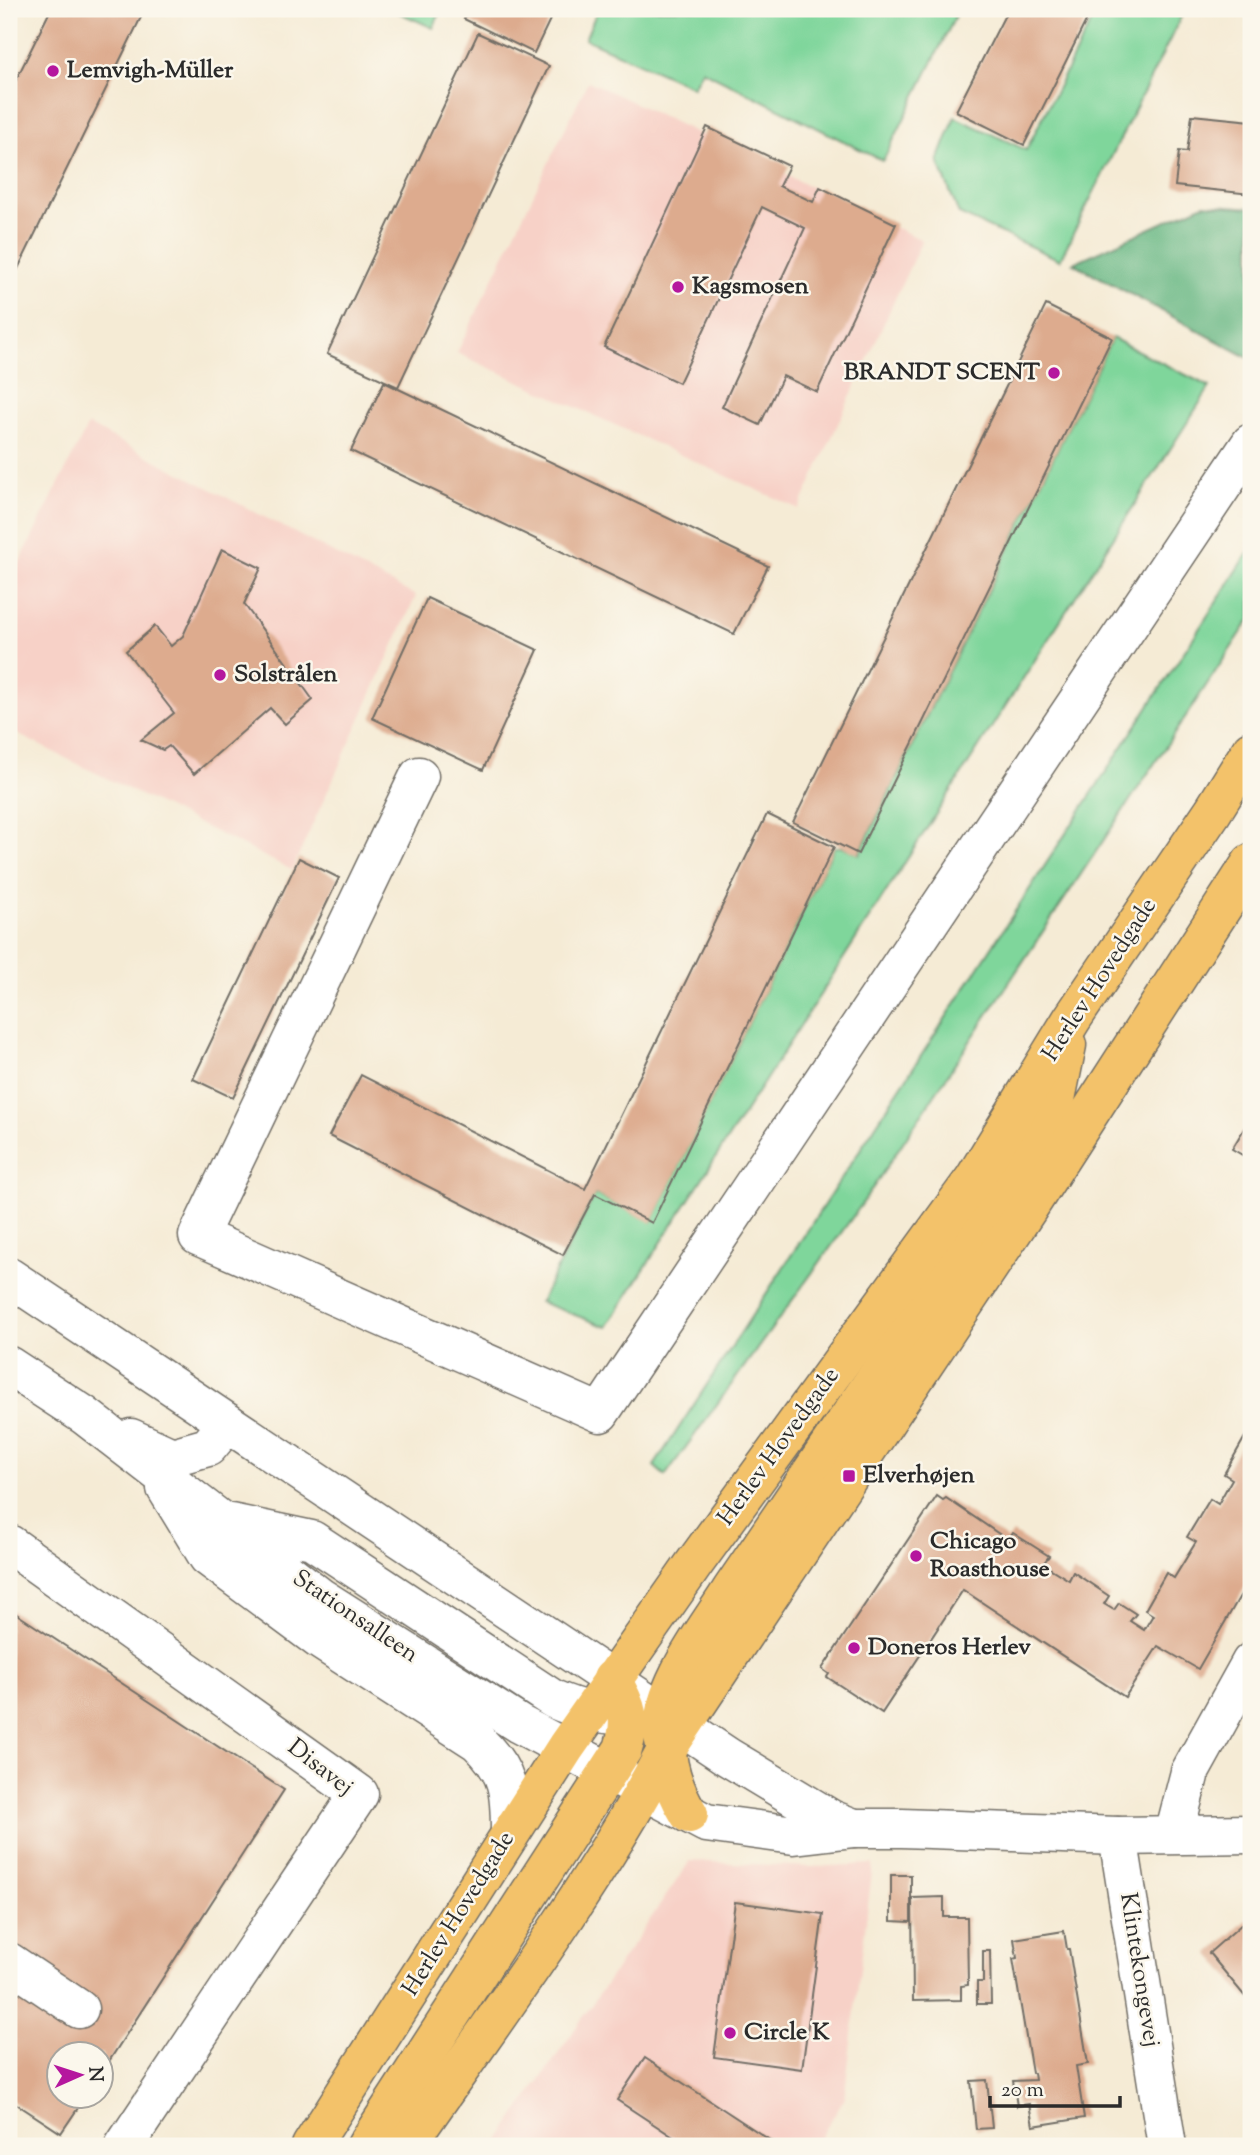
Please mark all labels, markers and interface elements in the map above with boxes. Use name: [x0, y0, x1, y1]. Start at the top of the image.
place label: Lemvigh-Müller: [67, 54, 234, 88]
marker: Lemvigh-Müller: [45, 63, 61, 79]
place label: Kagsmosen: [692, 270, 810, 304]
marker: Kagsmosen: [670, 279, 686, 295]
place label: BRANDT SCENT: [844, 356, 1040, 390]
marker: BRANDT SCENT: [1046, 365, 1062, 381]
place label: Solstrålen: [234, 658, 338, 692]
marker: Solstrålen: [212, 667, 228, 683]
street label: Herlev Hovedgade: [1034, 892, 1166, 1068]
street label: Herlev Hovedgade: [710, 1361, 848, 1533]
place label: Elverhøjen: [863, 1459, 976, 1493]
marker: Elverhøjen: [841, 1468, 857, 1484]
place label: Chicago Roasthouse: [930, 1525, 1050, 1587]
marker: Chicago Roasthouse: [908, 1548, 924, 1564]
street label: Stationsalleen: [285, 1562, 425, 1672]
place label: Doneros Herlev: [868, 1631, 1031, 1665]
marker: Doneros Herlev: [846, 1640, 862, 1656]
street label: Disavej: [280, 1731, 360, 1805]
street label: Herlev Hovedgade: [395, 1825, 523, 2003]
street label: Klintekongevej: [1110, 1890, 1168, 2050]
place label: Circle K: [744, 2016, 830, 2050]
marker: Circle K: [722, 2025, 738, 2041]
north arrow: [46, 2039, 116, 2110]
scale bar: [990, 2064, 1120, 2108]
text: N: [81, 2066, 108, 2083]
text: 20 m: [1001, 2076, 1044, 2106]

